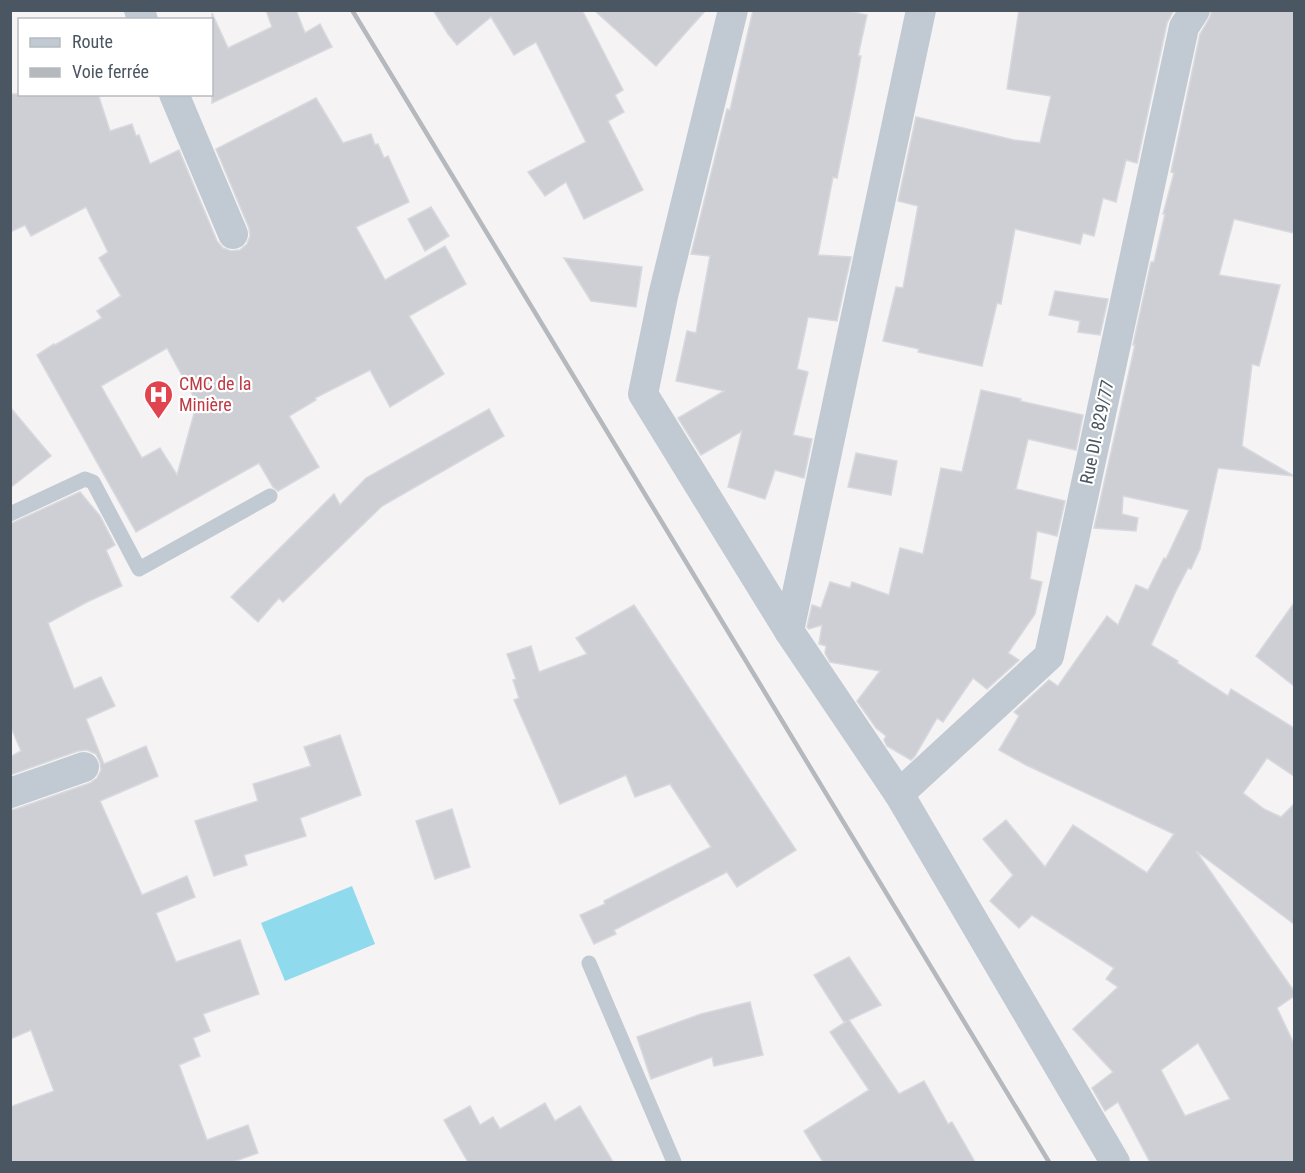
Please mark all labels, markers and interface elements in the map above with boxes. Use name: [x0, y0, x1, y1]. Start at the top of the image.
legend: [18, 18, 213, 96]
text: Route: [72, 31, 113, 52]
text: Voie ferrée: [72, 61, 149, 82]
place label: CMC de la Minière: [179, 373, 251, 415]
hospital icon: CMC de la Minière: [142, 378, 174, 420]
street label: Rue DI. 829/77: [1075, 378, 1118, 486]

